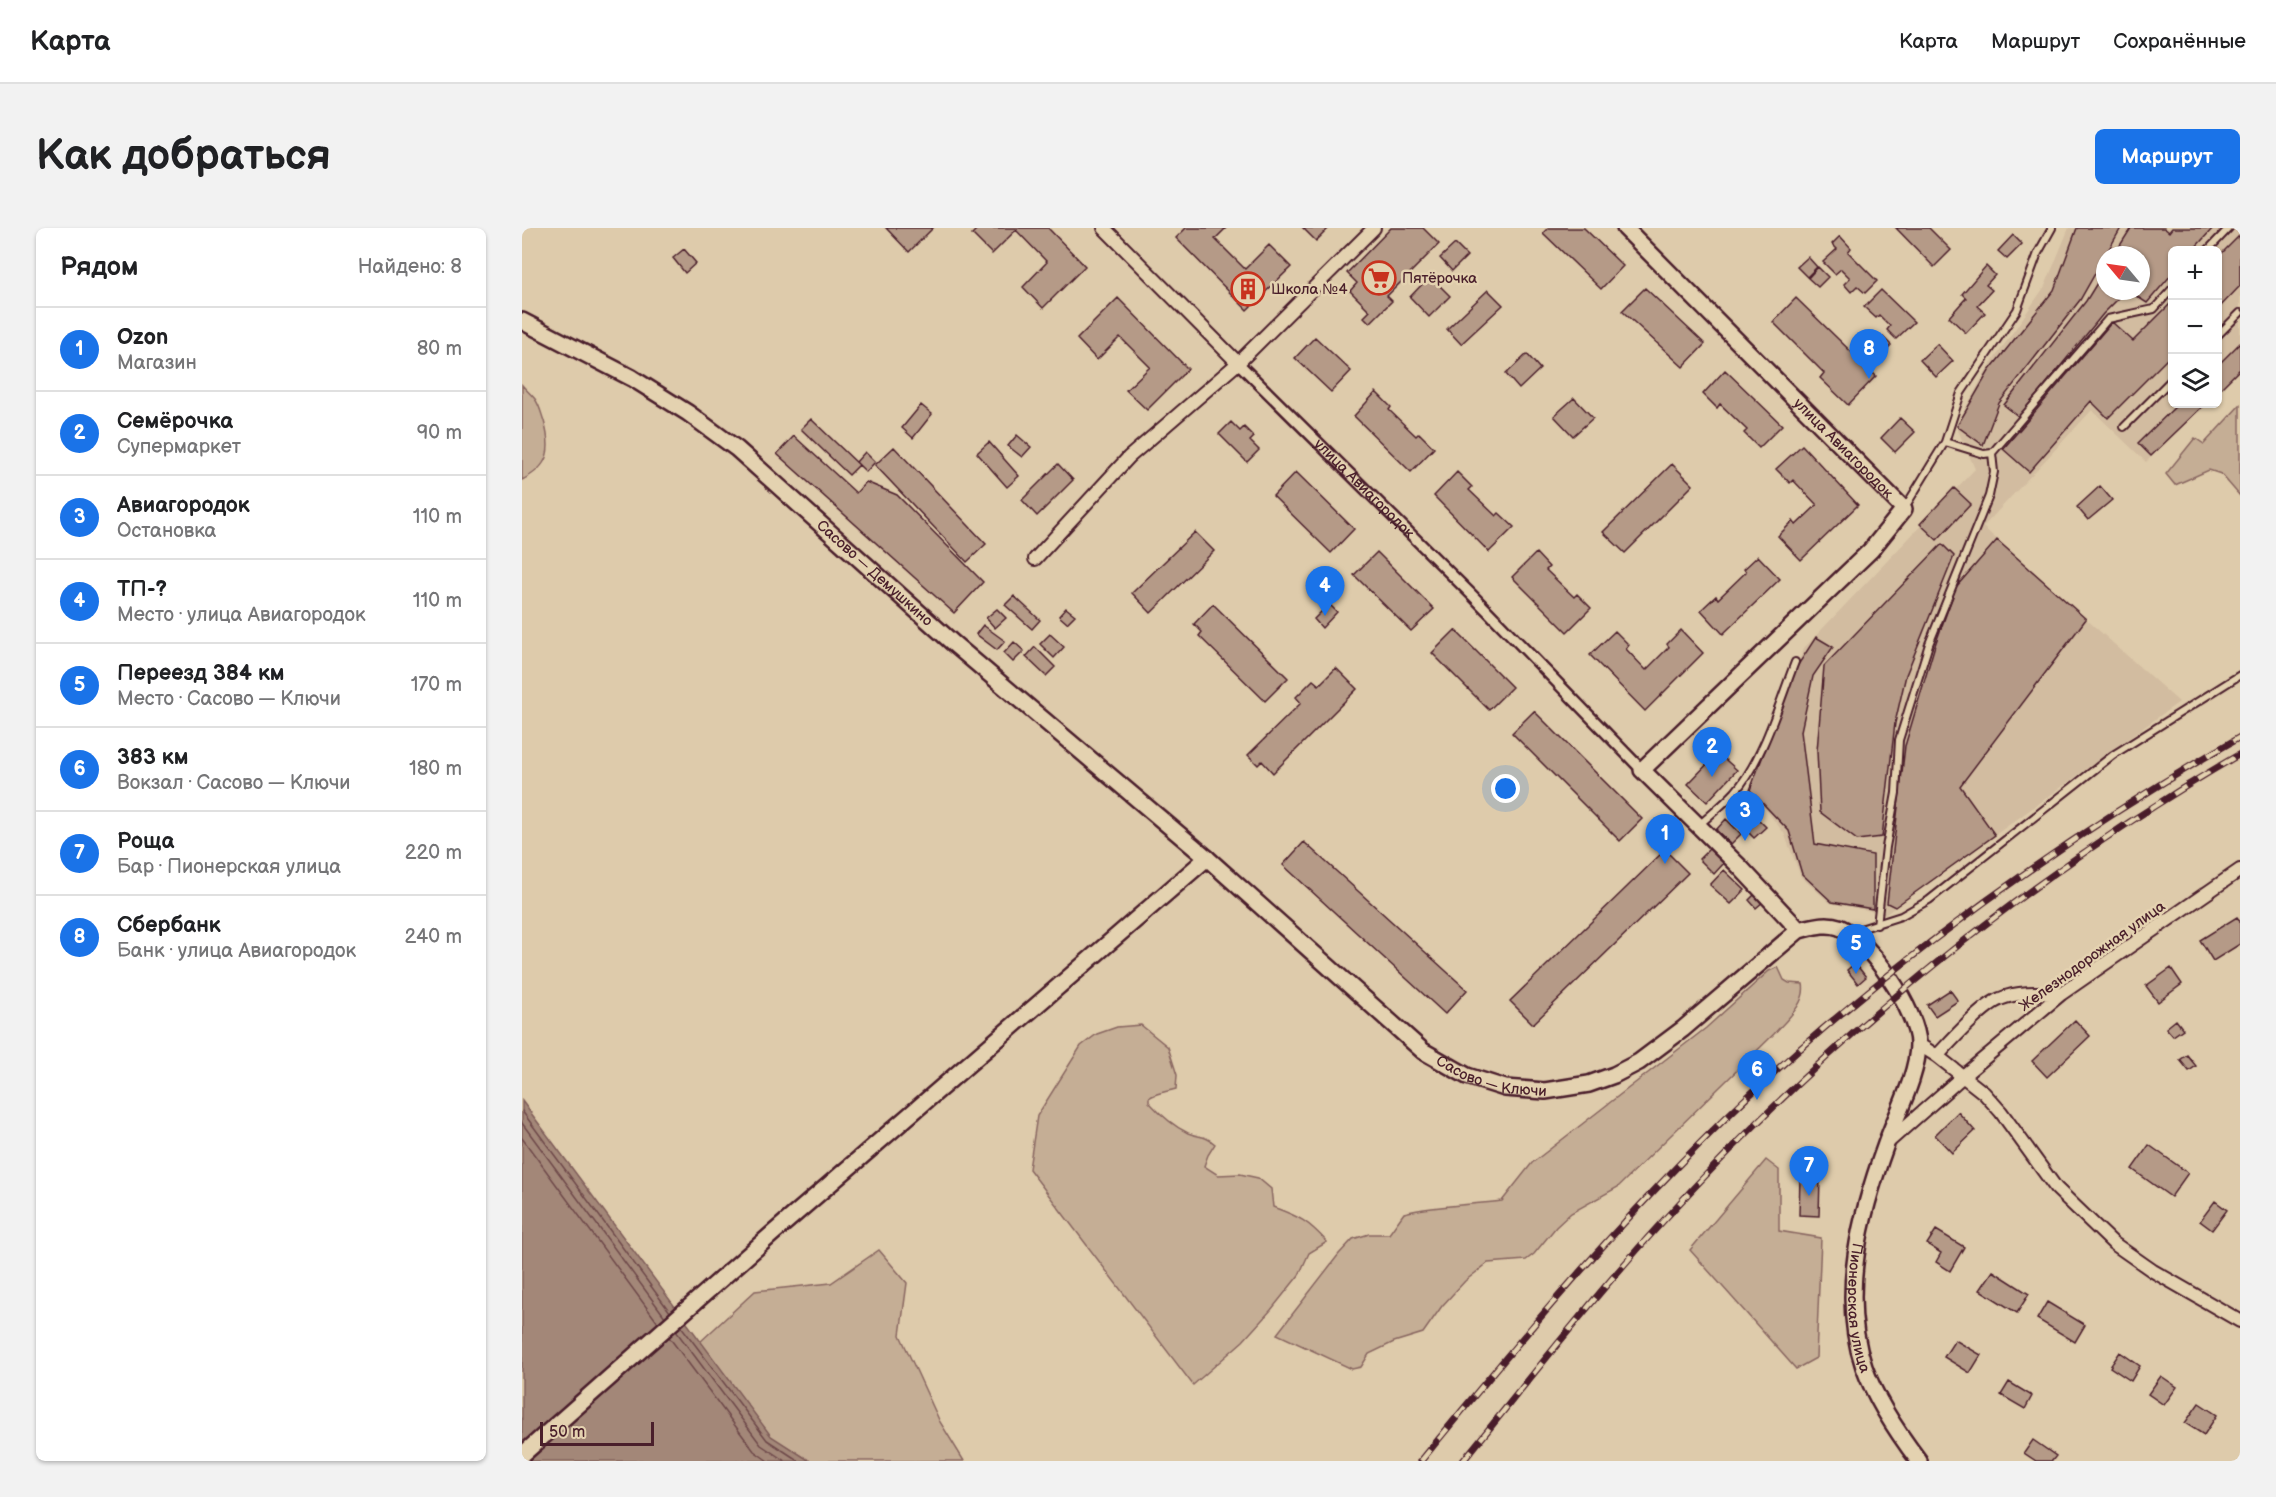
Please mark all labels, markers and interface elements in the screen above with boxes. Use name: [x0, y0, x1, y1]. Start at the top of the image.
text: Карта: [30, 25, 110, 58]
text: Карта: [1899, 29, 1958, 54]
text: Маршрут: [1991, 29, 2080, 54]
text: Сохранённые: [2113, 29, 2246, 54]
button: Маршрут: [2095, 129, 2240, 184]
text: Как добраться: [36, 131, 331, 182]
north arrow: [2096, 246, 2150, 300]
map controls: [2168, 246, 2222, 408]
button: +: [2168, 246, 2222, 300]
text: Рядом: [60, 252, 138, 283]
text: Найдено: 8: [358, 255, 462, 279]
supermarket icon: Пятёрочка: [1361, 260, 1397, 296]
place label: Пятёрочка: [1402, 269, 1477, 288]
building icon: Школа №4: [1230, 271, 1266, 307]
place label: Школа №4: [1271, 280, 1348, 299]
button: −: [2168, 300, 2222, 354]
text: Ozon: [117, 324, 168, 351]
pin: 8: [1850, 330, 1888, 379]
text: 1: [75, 337, 84, 361]
text: 80 m: [417, 337, 462, 361]
text: Магазин: [117, 351, 197, 375]
button: layers: [2168, 354, 2222, 408]
street label: улица Авиагородок: [1789, 394, 1897, 503]
text: Семёрочка: [117, 408, 233, 435]
text: 2: [74, 421, 85, 445]
text: 90 m: [417, 421, 462, 445]
text: Супермаркет: [117, 435, 241, 459]
street label: улица Авиагородок: [1310, 435, 1418, 543]
text: Авиагородок: [117, 492, 250, 519]
text: 3: [74, 505, 85, 529]
text: 110 m: [413, 505, 462, 529]
street label: Сасово — Демушкино: [812, 516, 937, 631]
text: Остановка: [117, 519, 216, 543]
pin: 4: [1306, 566, 1344, 616]
text: ТП-?: [117, 576, 167, 603]
text: 4: [74, 589, 85, 613]
text: 110 m: [413, 589, 462, 613]
text: Место · улица Авиагородок: [117, 603, 366, 627]
text: Переезд 384 км: [117, 660, 285, 687]
text: 5: [74, 673, 85, 697]
text: 170 m: [411, 673, 462, 697]
text: Место · Сасово — Ключи: [117, 687, 341, 711]
pin: 2: [1692, 728, 1732, 777]
text: 383 км: [117, 744, 188, 771]
text: 6: [73, 757, 86, 781]
text: 180 m: [409, 757, 462, 781]
text: Вокзал · Сасово — Ключи: [117, 771, 350, 795]
your location: [1491, 774, 1520, 803]
pin: 3: [1726, 792, 1764, 841]
pin: 1: [1646, 814, 1684, 864]
text: Роща: [117, 828, 174, 855]
text: 7: [74, 841, 85, 865]
text: 220 m: [405, 841, 462, 865]
text: Бар · Пионерская улица: [117, 855, 341, 879]
street label: Железнодорожная улица: [2015, 897, 2169, 1016]
text: Сбербанк: [117, 912, 221, 939]
pin: 5: [1836, 924, 1876, 974]
text: 8: [73, 925, 86, 949]
text: 240 m: [405, 925, 462, 949]
text: Банк · улица Авиагородок: [117, 939, 356, 963]
pin: 6: [1738, 1050, 1776, 1100]
street label: Сасово — Ключи: [1433, 1051, 1547, 1101]
pin: 7: [1790, 1146, 1828, 1196]
street label: Пионерская улица: [1843, 1242, 1874, 1376]
scale bar: [540, 1419, 654, 1446]
text: 50 m: [549, 1423, 585, 1442]

